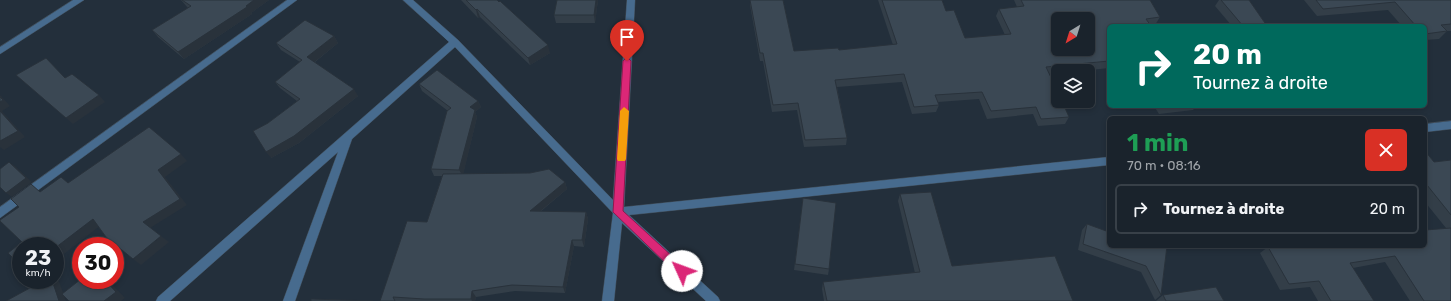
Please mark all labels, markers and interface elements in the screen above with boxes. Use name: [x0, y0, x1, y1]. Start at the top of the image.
north arrow: [1051, 12, 1095, 56]
map controls: [1051, 12, 1095, 108]
pin: [610, 20, 644, 61]
icon: arrive: [616, 26, 638, 48]
text: 20 m: [1193, 38, 1262, 71]
icon: right: [1127, 40, 1179, 92]
button: layers: [1051, 64, 1095, 108]
text: Tournez à droite: [1193, 72, 1328, 94]
text: 1 min: [1127, 129, 1188, 157]
button: close: [1365, 129, 1407, 171]
text: 70 m · 08:16: [1127, 158, 1201, 173]
icon: right: [1129, 198, 1151, 220]
text: Tournez à droite: [1163, 200, 1284, 218]
text: 20 m: [1370, 200, 1405, 218]
speed limit sign: 30: [72, 237, 124, 289]
text: 23: [25, 246, 51, 270]
position arrow: [661, 250, 703, 292]
text: km/h: [26, 267, 50, 279]

